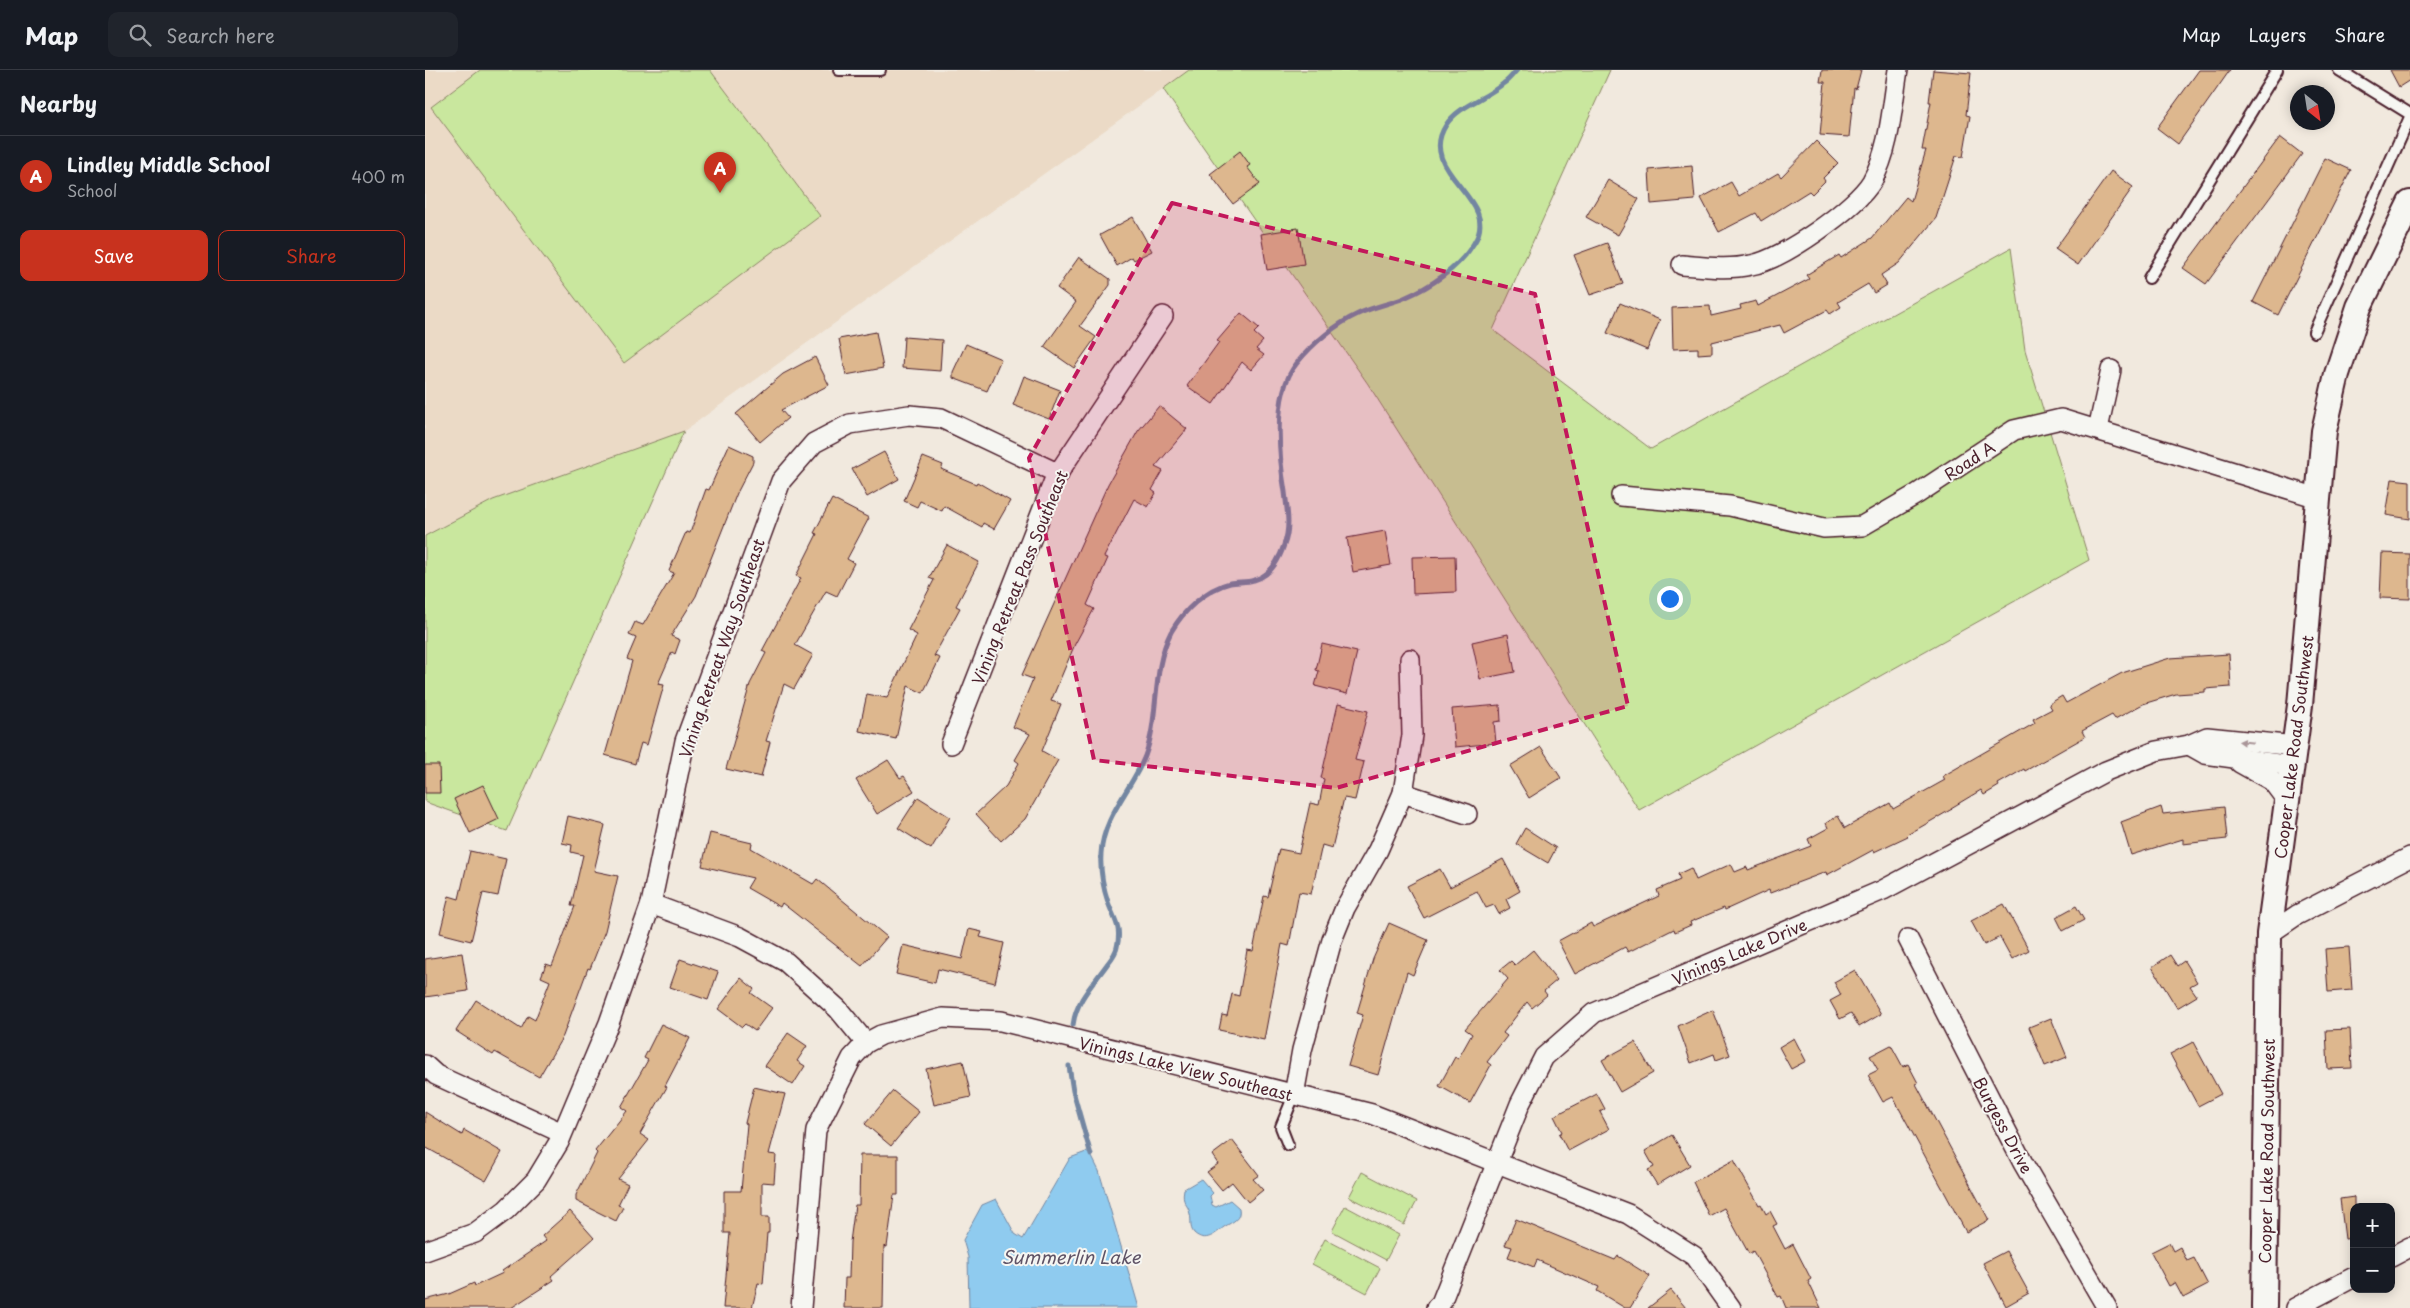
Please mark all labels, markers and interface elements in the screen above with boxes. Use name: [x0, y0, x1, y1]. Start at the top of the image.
search box: [108, 12, 458, 57]
text: Map: [25, 17, 78, 53]
icon: search: [126, 21, 154, 49]
text: Search here: [166, 21, 275, 49]
text: Map: [2182, 21, 2221, 48]
text: Layers: [2249, 21, 2306, 48]
text: Share: [2334, 21, 2385, 48]
north arrow: [2290, 85, 2335, 130]
text: Nearby: [20, 87, 97, 119]
text: Lindley Middle School: [67, 150, 270, 178]
pin: A: [704, 152, 736, 193]
text: A: [30, 164, 42, 188]
text: 400 m: [352, 164, 405, 188]
text: School: [67, 178, 117, 202]
button: Save: [20, 230, 208, 281]
button: Share: [218, 230, 405, 281]
street label: Road A: [1939, 435, 1999, 485]
street label: Vining Retreat Pass Southeast: [965, 466, 1073, 688]
street label: Vining Retreat Way Southeast: [672, 535, 770, 761]
your location: [1657, 586, 1683, 612]
street label: Cooper Lake Road Southwest: [2267, 634, 2319, 860]
one-way arrow: [2238, 738, 2254, 746]
street label: Vinings Lake Drive: [1668, 912, 1810, 990]
street label: Vinings Lake View Southeast: [1077, 1030, 1295, 1106]
street label: Cooper Lake Road Southwest: [2252, 1038, 2280, 1264]
street label: Burgess Drive: [1968, 1072, 2040, 1178]
map controls: [2350, 1203, 2395, 1293]
button: +: [2350, 1203, 2395, 1248]
water label: Summerlin Lake: [1002, 1243, 1142, 1270]
button: −: [2350, 1248, 2395, 1293]

